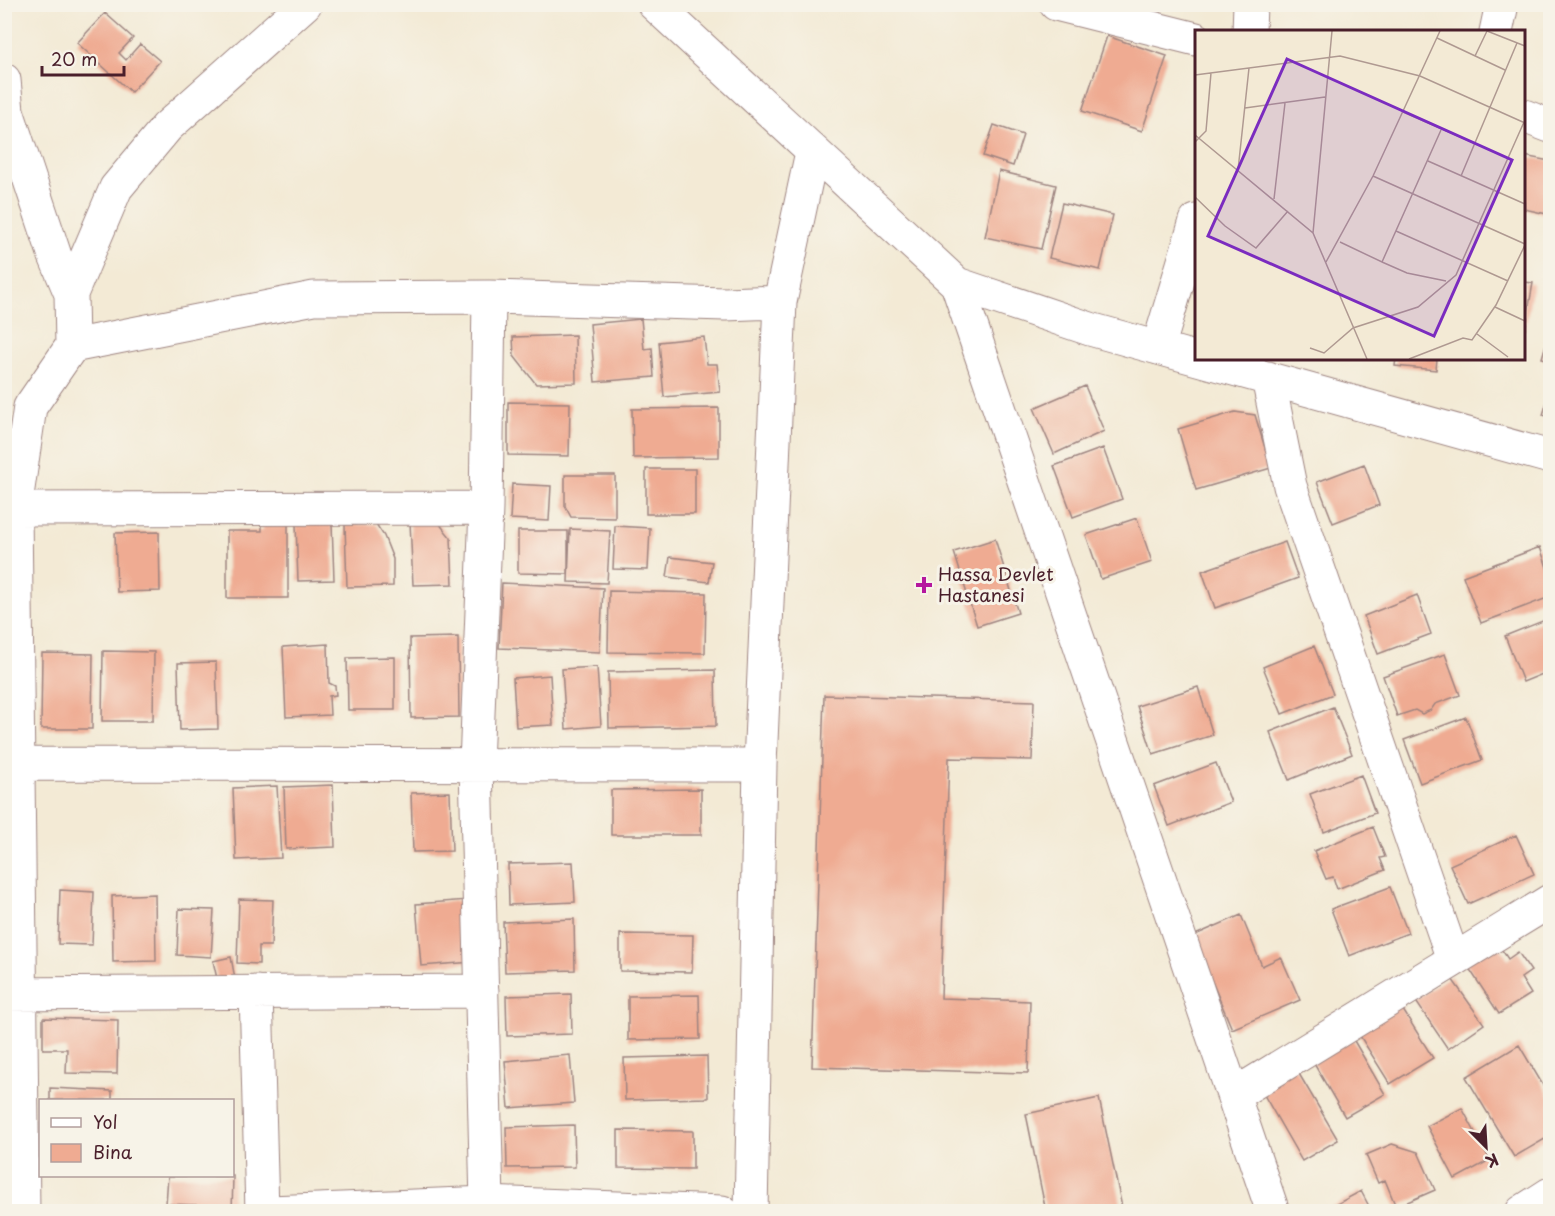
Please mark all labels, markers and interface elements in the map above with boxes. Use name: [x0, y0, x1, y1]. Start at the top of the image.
inset map: [1195, 30, 1525, 360]
scale bar: [42, 39, 124, 77]
text: 20 m: [51, 45, 97, 72]
place label: Hassa Devlet Hastanesi: [938, 560, 1054, 608]
marker: Hassa Devlet Hastanesi: [915, 576, 933, 594]
legend: [39, 1099, 234, 1177]
text: Yol: [93, 1108, 118, 1135]
north arrow: [1456, 1117, 1516, 1177]
text: Bina: [93, 1138, 133, 1165]
text: K: [1482, 1148, 1503, 1175]

